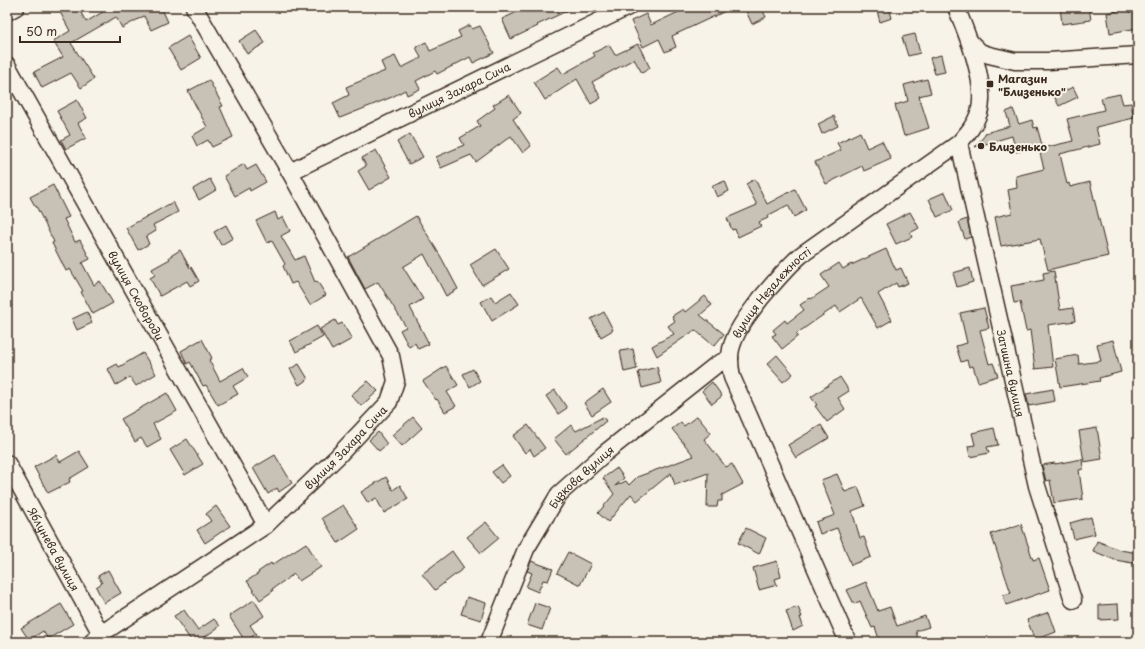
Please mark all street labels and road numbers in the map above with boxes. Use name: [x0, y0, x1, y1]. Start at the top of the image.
street label: вулиця Захара Сича: [405, 57, 513, 122]
street label: вулиця Незалежності: [727, 242, 814, 341]
street label: вулиця Сковороди: [104, 247, 169, 343]
street label: Затишна вулиця: [993, 328, 1030, 419]
street label: вулиця Захара Сича: [300, 401, 391, 493]
street label: Бузкова вулиця: [544, 441, 617, 511]
street label: Яблунева вулиця: [24, 504, 84, 594]

